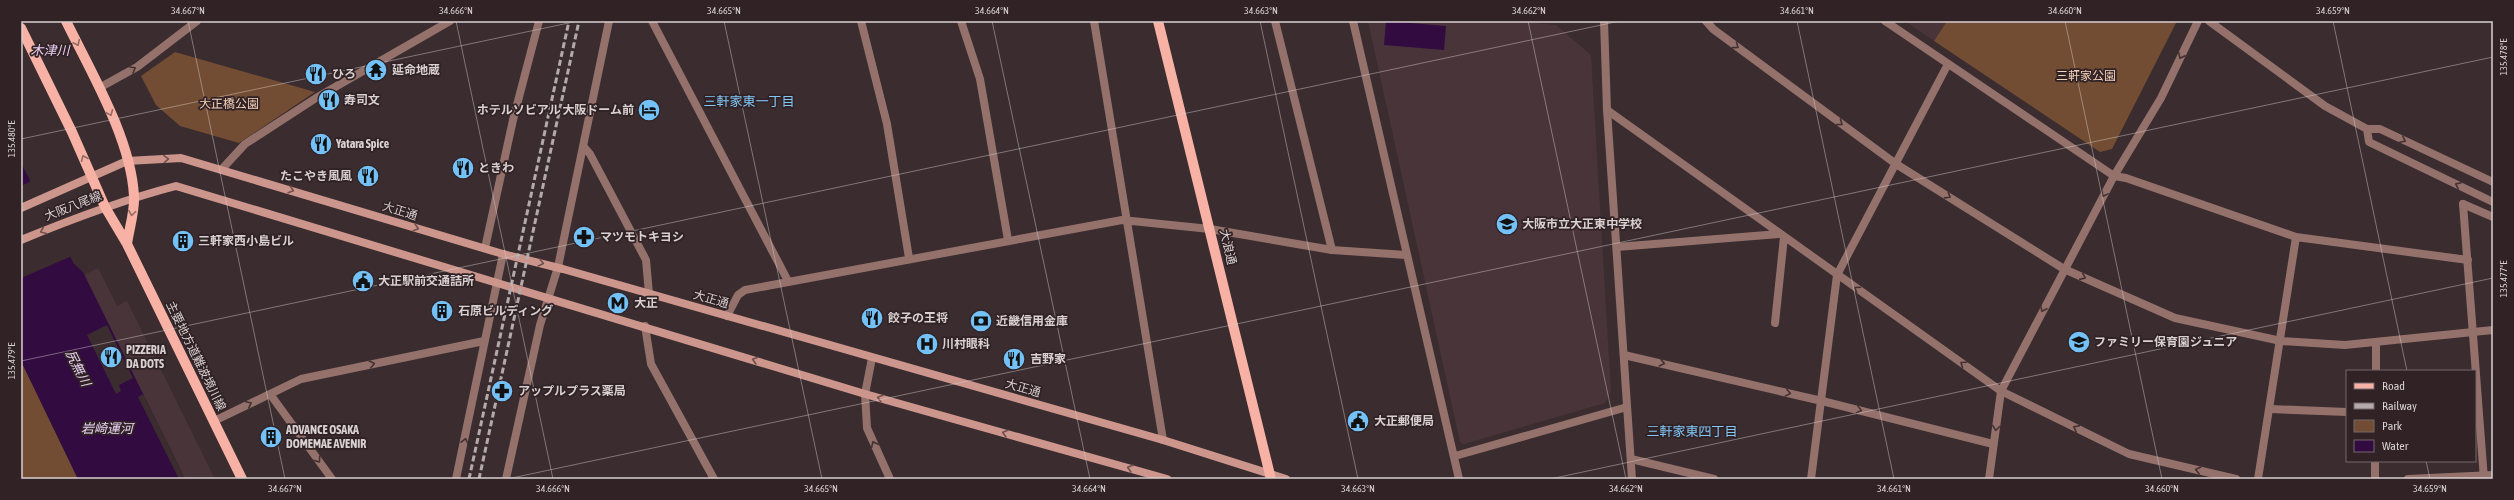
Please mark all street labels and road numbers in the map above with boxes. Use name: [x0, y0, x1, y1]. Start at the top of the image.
street label: 大阪八尾線: [42, 189, 104, 223]
street label: 大正通: [381, 199, 419, 223]
street label: 大浪通: [1217, 228, 1239, 266]
street label: 大正通: [692, 287, 730, 311]
street label: 主要地方道難波境川線: [163, 299, 229, 413]
street label: 大正通: [1004, 376, 1042, 400]

